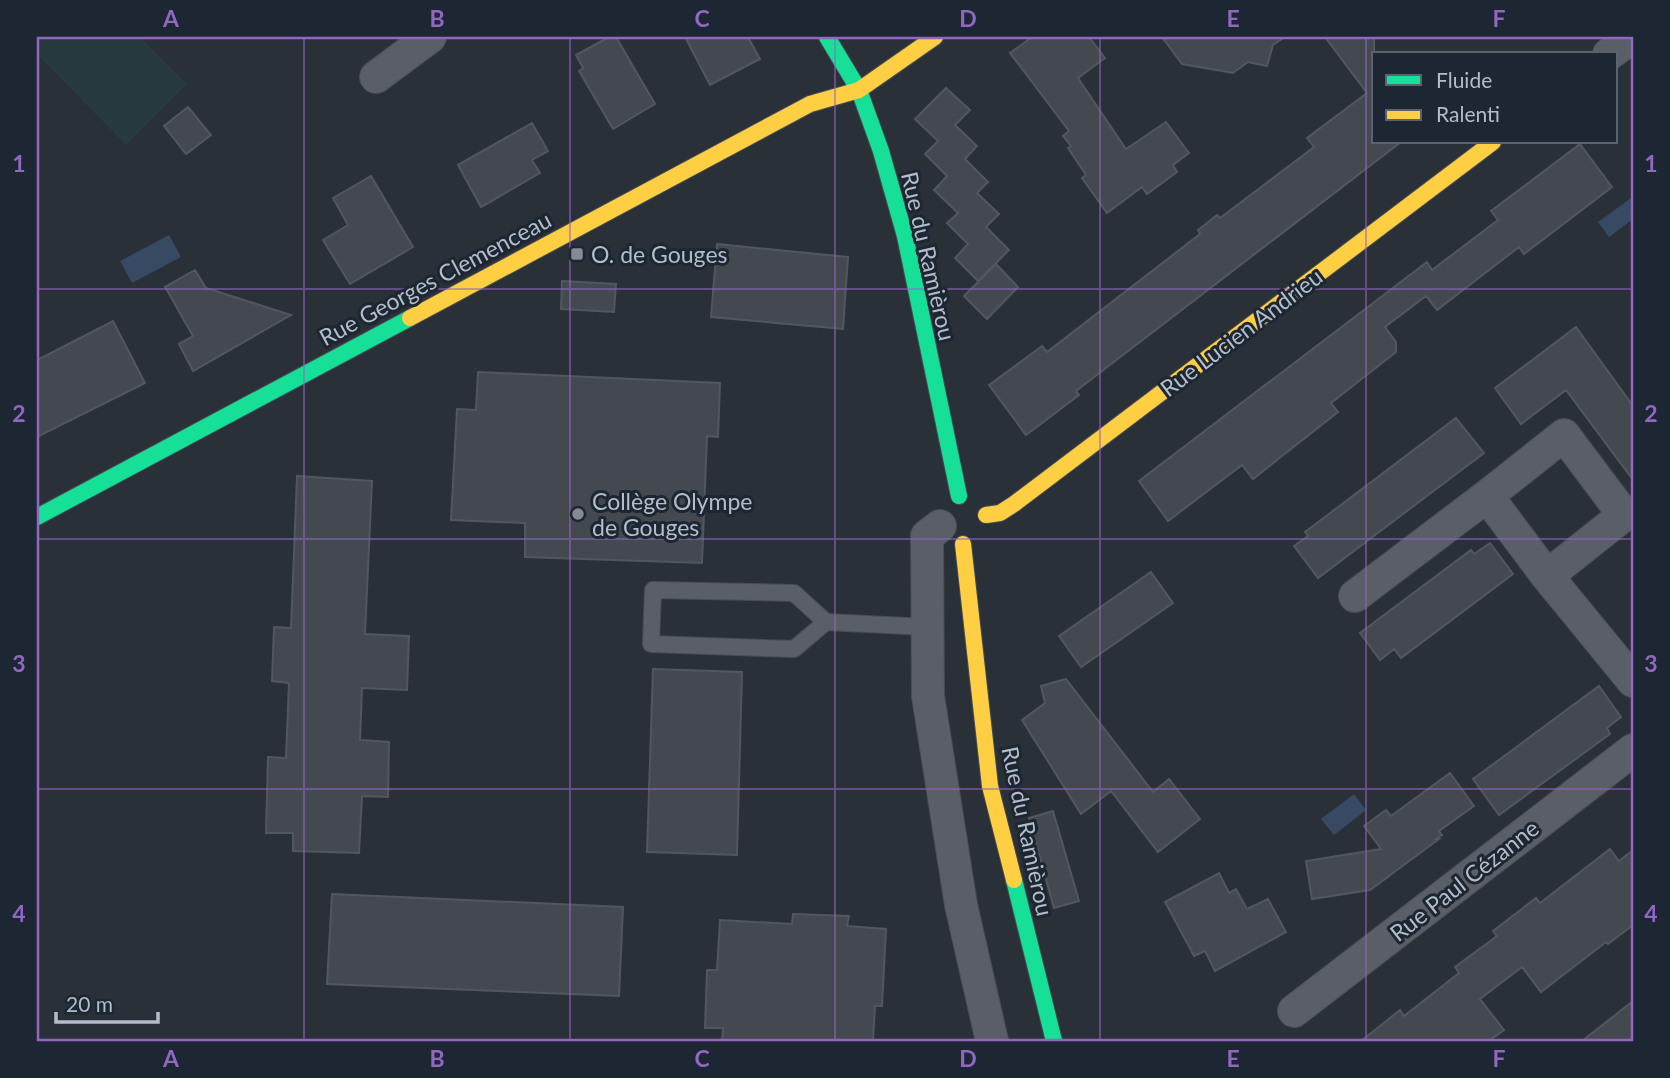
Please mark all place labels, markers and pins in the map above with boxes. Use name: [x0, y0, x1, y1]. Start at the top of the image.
place label: O. de Gouges: [591, 240, 728, 268]
marker: O. de Gouges: [569, 246, 585, 262]
place label: Collège Olympe de Gouges: [592, 487, 752, 541]
marker: Collège Olympe de Gouges: [570, 506, 586, 522]

